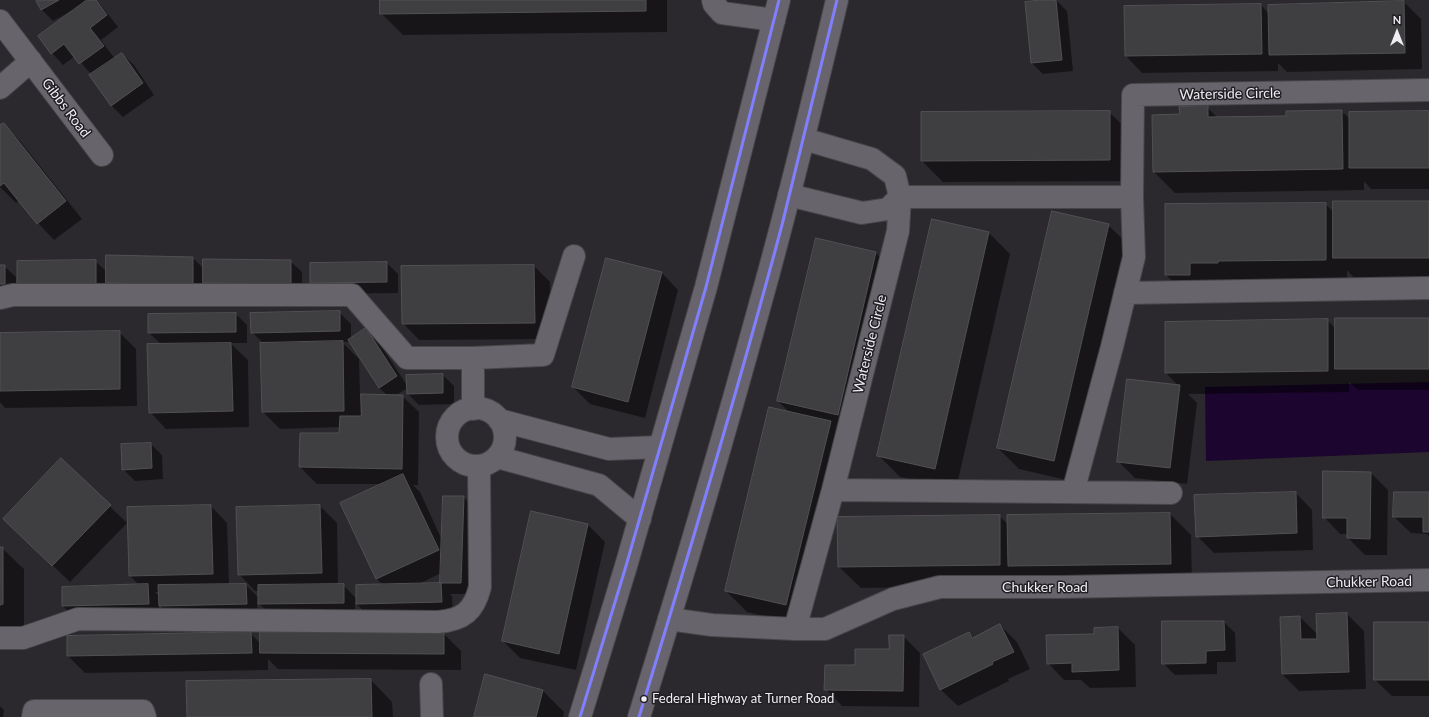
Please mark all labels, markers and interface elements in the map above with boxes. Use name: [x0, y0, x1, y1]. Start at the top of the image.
north arrow: [1377, 12, 1417, 52]
text: N: [1393, 13, 1401, 26]
street label: Gibbs Road: [38, 75, 94, 141]
street label: Waterside Circle: [1179, 85, 1281, 103]
street label: Waterside Circle: [850, 293, 890, 395]
street label: Chukker Road: [1326, 573, 1412, 591]
street label: Chukker Road: [1002, 579, 1088, 595]
place label: Federal Highway at Turner Road: [652, 691, 834, 707]
marker: Federal Highway at Turner Road: [639, 694, 649, 704]

